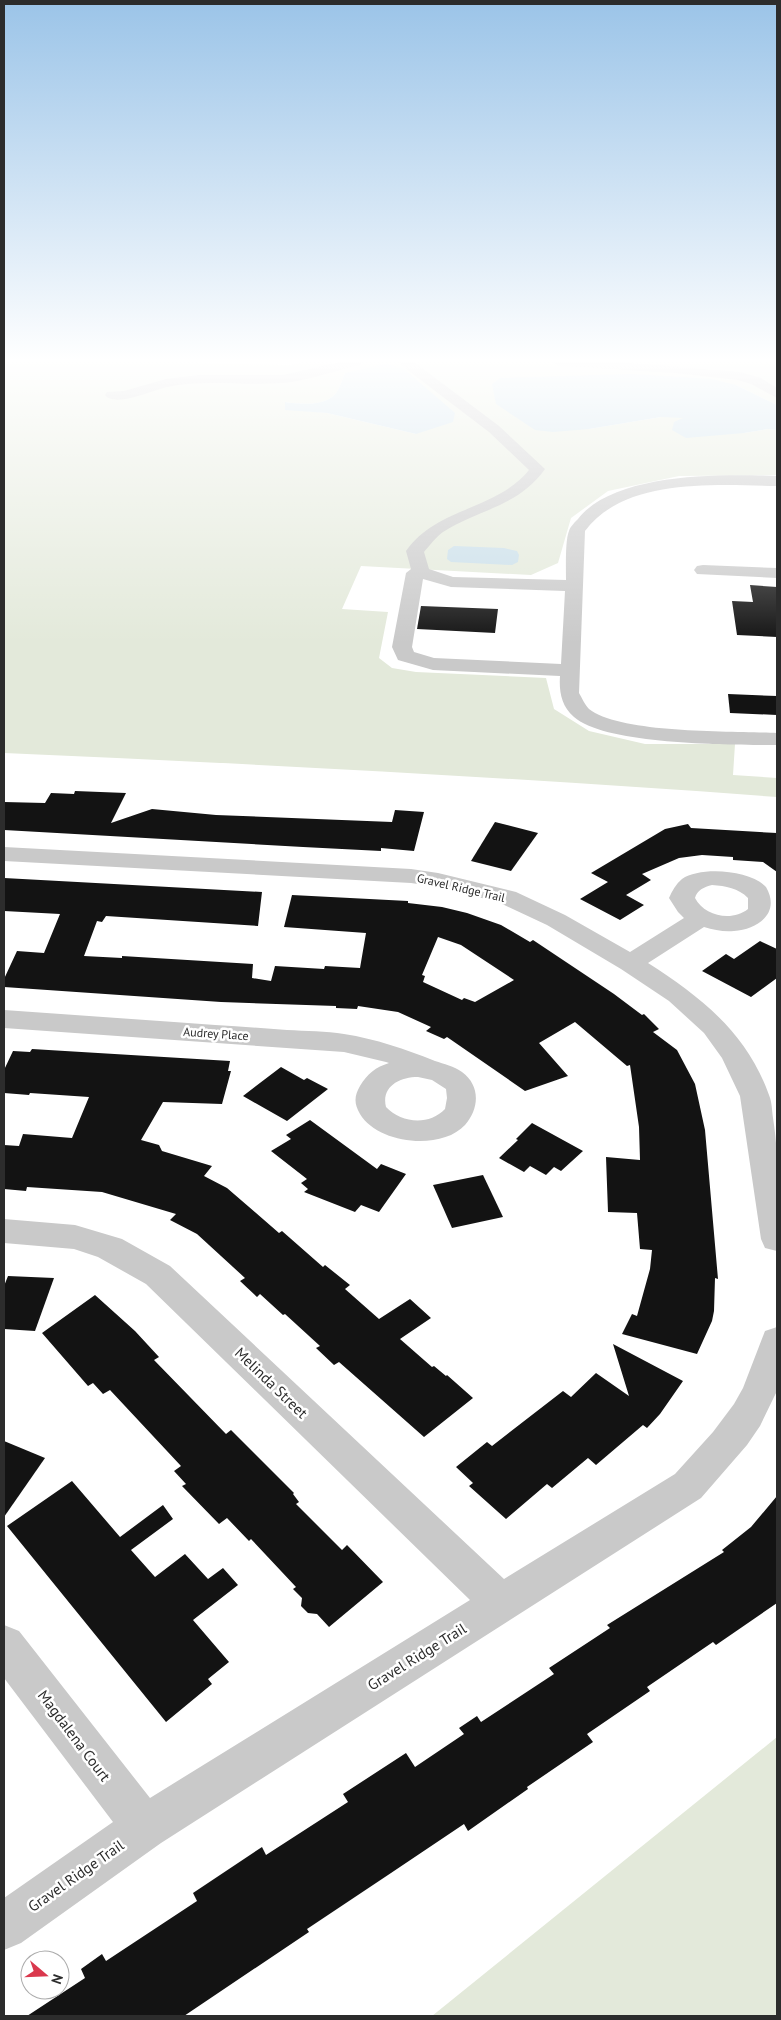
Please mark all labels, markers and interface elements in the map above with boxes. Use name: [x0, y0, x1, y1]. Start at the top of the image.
street label: Gravel Ridge Trail: [415, 870, 507, 905]
street label: Audrey Place: [183, 1024, 249, 1043]
street label: Melinda Street: [231, 1343, 312, 1422]
street label: Gravel Ridge Trail: [364, 1618, 470, 1694]
street label: Magdalena Court: [34, 1686, 115, 1785]
street label: Gravel Ridge Trail: [24, 1835, 128, 1916]
north arrow: [20, 1950, 70, 2000]
text: N: [47, 1972, 67, 1987]

